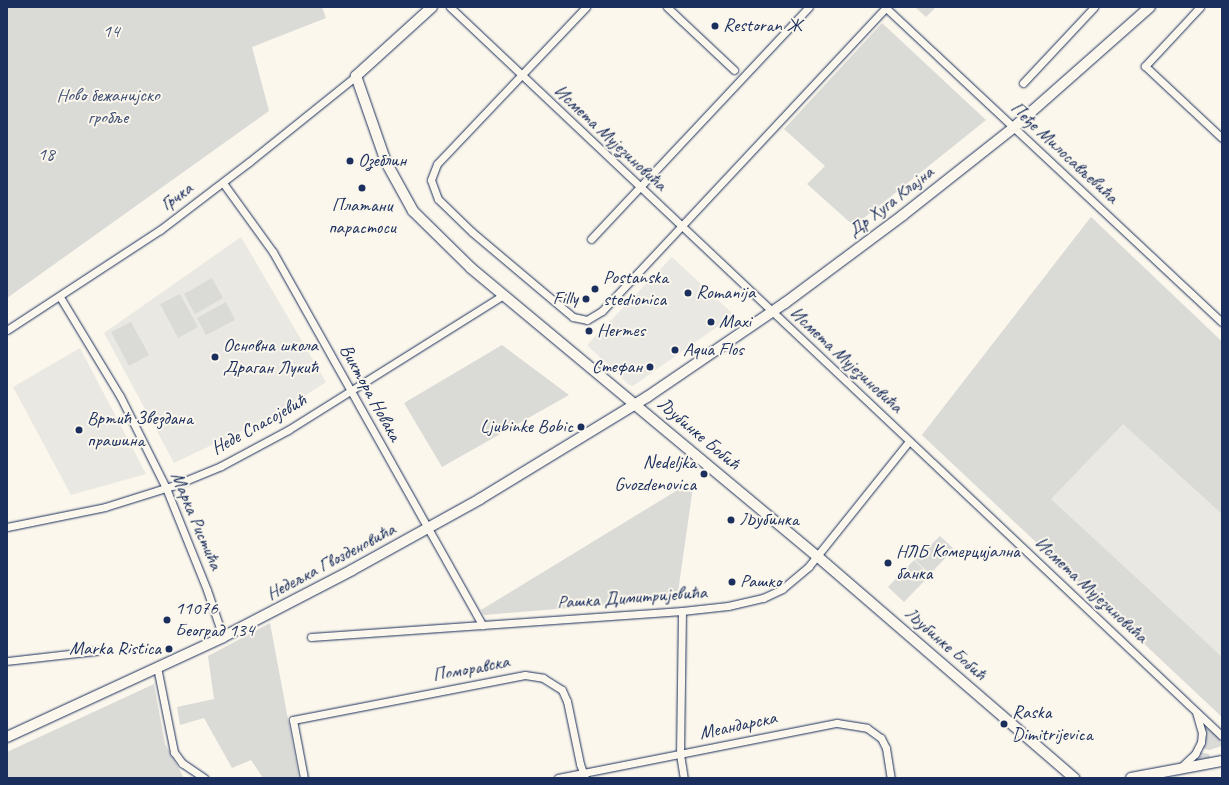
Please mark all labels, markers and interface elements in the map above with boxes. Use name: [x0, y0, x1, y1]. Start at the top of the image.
place label: Restoran Ж: [723, 15, 802, 37]
park label: 14: [102, 21, 120, 43]
marker: Restoran Ж: [710, 21, 720, 31]
street label: Исмета Мујезиновића: [549, 80, 671, 196]
park label: Ново бежанијско гробље: [57, 85, 159, 129]
street label: Пеђе Милосављевића: [1006, 98, 1122, 208]
park label: 18: [37, 144, 55, 166]
place label: Озеблин: [358, 150, 406, 172]
marker: Озеблин: [345, 156, 355, 166]
street label: Др Хуга Клајна: [843, 161, 939, 243]
street label: Грчка: [156, 178, 198, 216]
marker: Платани парастоси: [357, 183, 367, 193]
place label: Платани парастоси: [328, 195, 396, 239]
place label: Postanska stedionica: [603, 267, 668, 311]
place label: Romanija: [696, 282, 755, 304]
marker: Postanska stedionica: [590, 284, 600, 294]
place label: Filly: [553, 288, 578, 310]
marker: Romanija: [683, 288, 693, 298]
marker: Filly: [581, 294, 591, 304]
street label: Исмета Мујезиновића: [785, 302, 907, 418]
place label: Maxi: [719, 311, 751, 333]
marker: Maxi: [706, 317, 716, 327]
place label: Hermes: [597, 320, 645, 342]
marker: Hermes: [584, 326, 594, 336]
place label: Основна школа Драган Лукић: [223, 335, 319, 379]
place label: Aqua Flos: [683, 339, 744, 361]
street label: Виктора Новака: [334, 341, 406, 445]
marker: Aqua Flos: [670, 345, 680, 355]
marker: Основна школа Драган Лукић: [210, 352, 220, 362]
place label: Стефан: [592, 356, 642, 378]
marker: Стефан: [645, 362, 655, 372]
street label: Неде Спасојевић: [208, 390, 310, 460]
street label: Љубинке Бобић: [652, 393, 744, 475]
place label: Вртић Звездана прашина: [87, 408, 193, 452]
place label: Ljubinke Bobic: [481, 416, 573, 438]
marker: Ljubinke Bobic: [576, 422, 586, 432]
marker: Вртић Звездана прашина: [74, 425, 84, 435]
place label: Nedeljka Gvozdenovica: [614, 452, 696, 496]
street label: Марка Ристића: [165, 467, 227, 575]
marker: Nedeljka Gvozdenovica: [699, 469, 709, 479]
place label: Љубинка: [739, 509, 798, 531]
marker: Љубинка: [726, 515, 736, 525]
street label: Недељка Гвозденовића: [264, 519, 398, 605]
street label: Исмета Мујезиновића: [1030, 532, 1152, 648]
place label: НЛБ Комерцијална банка: [896, 541, 1020, 585]
marker: НЛБ Комерцијална банка: [883, 558, 893, 568]
place label: Рашко: [740, 571, 781, 593]
marker: Рашко: [727, 577, 737, 587]
street label: Рашка Димитријевића: [556, 581, 708, 615]
place label: 11076 Београд 134: [175, 598, 254, 642]
street label: Љубинке Бобић: [899, 602, 991, 686]
marker: 11076 Београд 134: [162, 615, 172, 625]
place label: Marka Ristica: [68, 638, 161, 660]
marker: Marka Ristica: [164, 644, 174, 654]
street label: Поморавска: [431, 650, 511, 688]
place label: Raska Dimitrijevica: [1012, 702, 1092, 746]
street label: Меандарска: [697, 707, 779, 745]
marker: Raska Dimitrijevica: [999, 719, 1009, 729]

